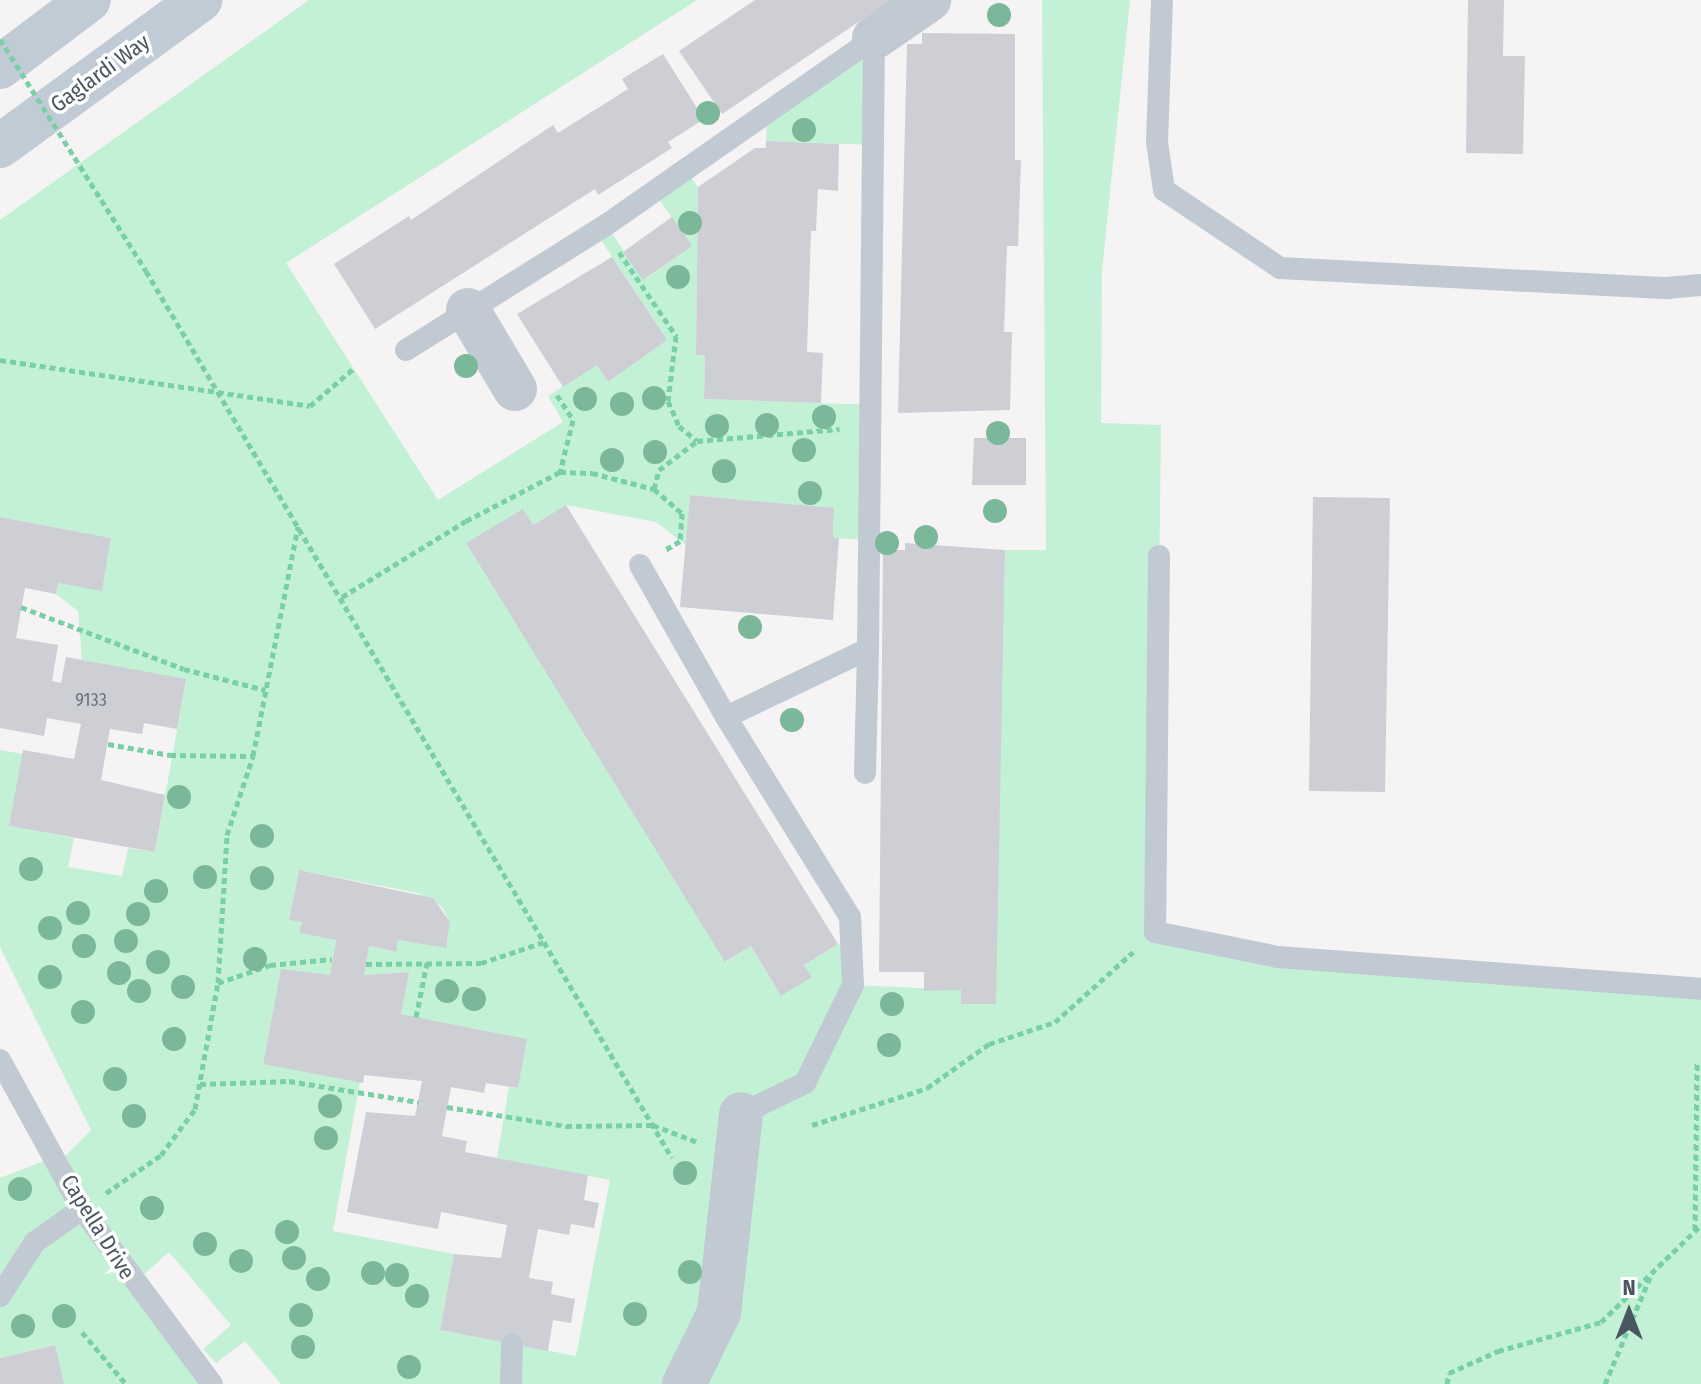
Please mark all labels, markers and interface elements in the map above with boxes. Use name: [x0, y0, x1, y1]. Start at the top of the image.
street label: Gaglardi Way: [45, 28, 155, 118]
house number: 9133: [75, 689, 107, 711]
street label: Capella Drive: [55, 1170, 141, 1284]
north arrow: [1589, 1272, 1669, 1352]
text: N: [1622, 1274, 1636, 1301]

